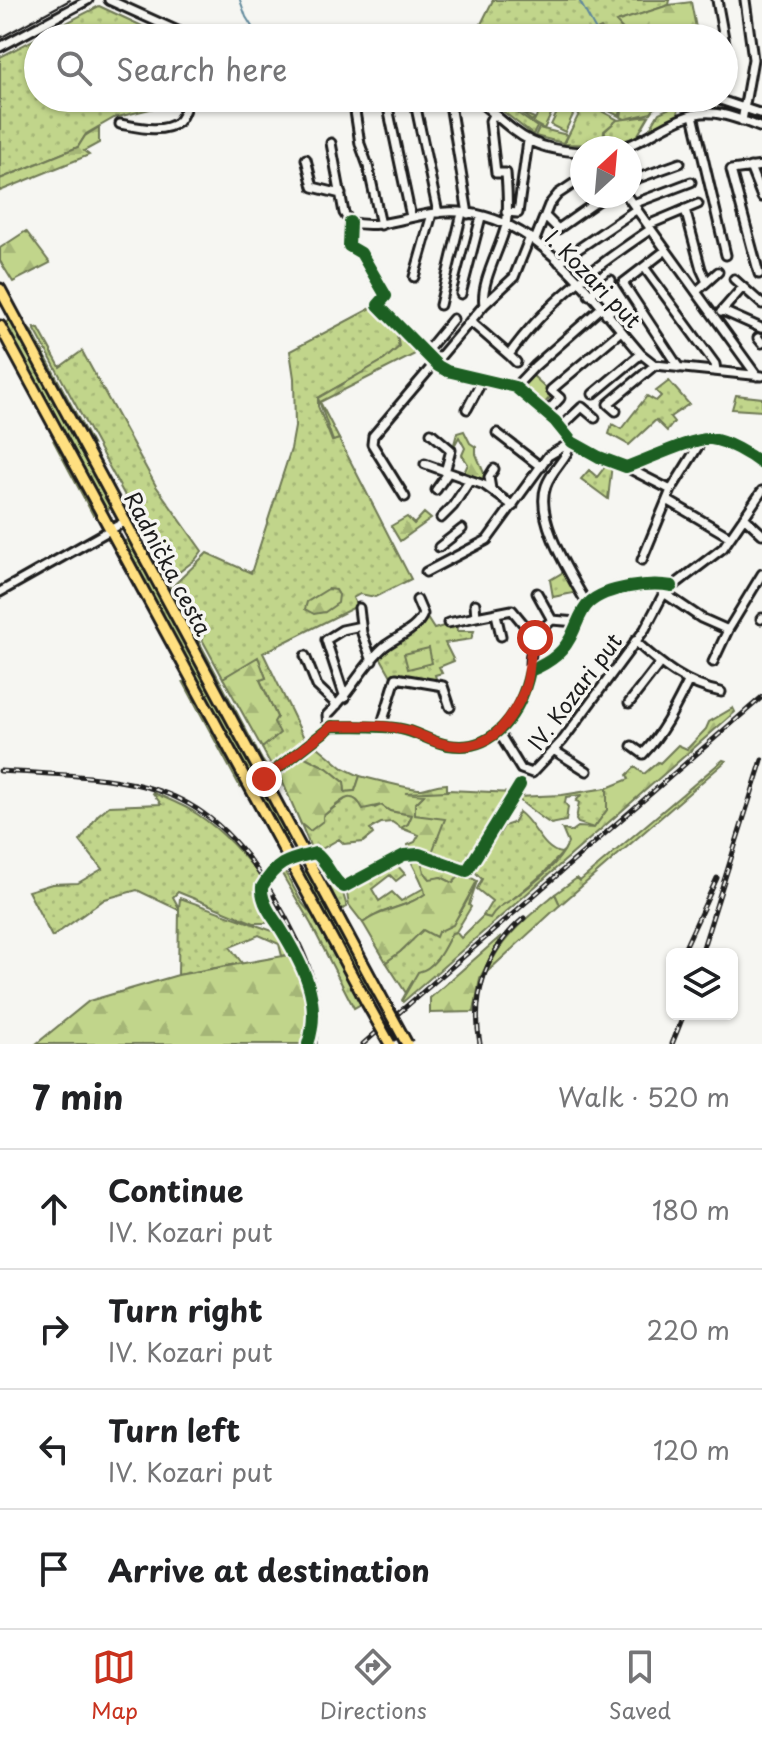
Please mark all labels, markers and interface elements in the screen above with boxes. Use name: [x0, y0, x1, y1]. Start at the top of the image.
search box: [24, 24, 738, 112]
icon: search: [52, 46, 96, 90]
text: Search here: [116, 46, 288, 91]
north arrow: [570, 136, 642, 208]
street label: I. Kozari put: [538, 221, 650, 335]
street label: Radnička cesta: [117, 485, 221, 641]
route start: [517, 620, 553, 656]
street label: IV. Kozari put: [519, 625, 629, 757]
route end: [246, 761, 282, 797]
map controls: [666, 948, 738, 1020]
button: layers: [666, 948, 738, 1020]
text: 7 min: [32, 1070, 123, 1122]
text: Walk · 520 m: [558, 1077, 730, 1116]
text: Continue: [108, 1167, 243, 1212]
icon: ahead: [32, 1187, 76, 1231]
text: 180 m: [652, 1190, 730, 1229]
text: IV. Kozari put: [108, 1212, 273, 1251]
text: Turn right: [108, 1287, 263, 1332]
icon: right: [32, 1307, 76, 1351]
text: 220 m: [646, 1310, 730, 1349]
text: IV. Kozari put: [108, 1332, 273, 1371]
text: Turn left: [108, 1407, 240, 1452]
icon: left: [32, 1427, 76, 1471]
text: 120 m: [653, 1430, 730, 1469]
text: IV. Kozari put: [108, 1452, 273, 1491]
icon: arrive: [32, 1547, 76, 1591]
text: Arrive at destination: [108, 1547, 430, 1592]
tab: Map: [91, 1645, 138, 1726]
tab: Directions: [320, 1645, 427, 1726]
tab: Saved: [609, 1645, 671, 1726]

